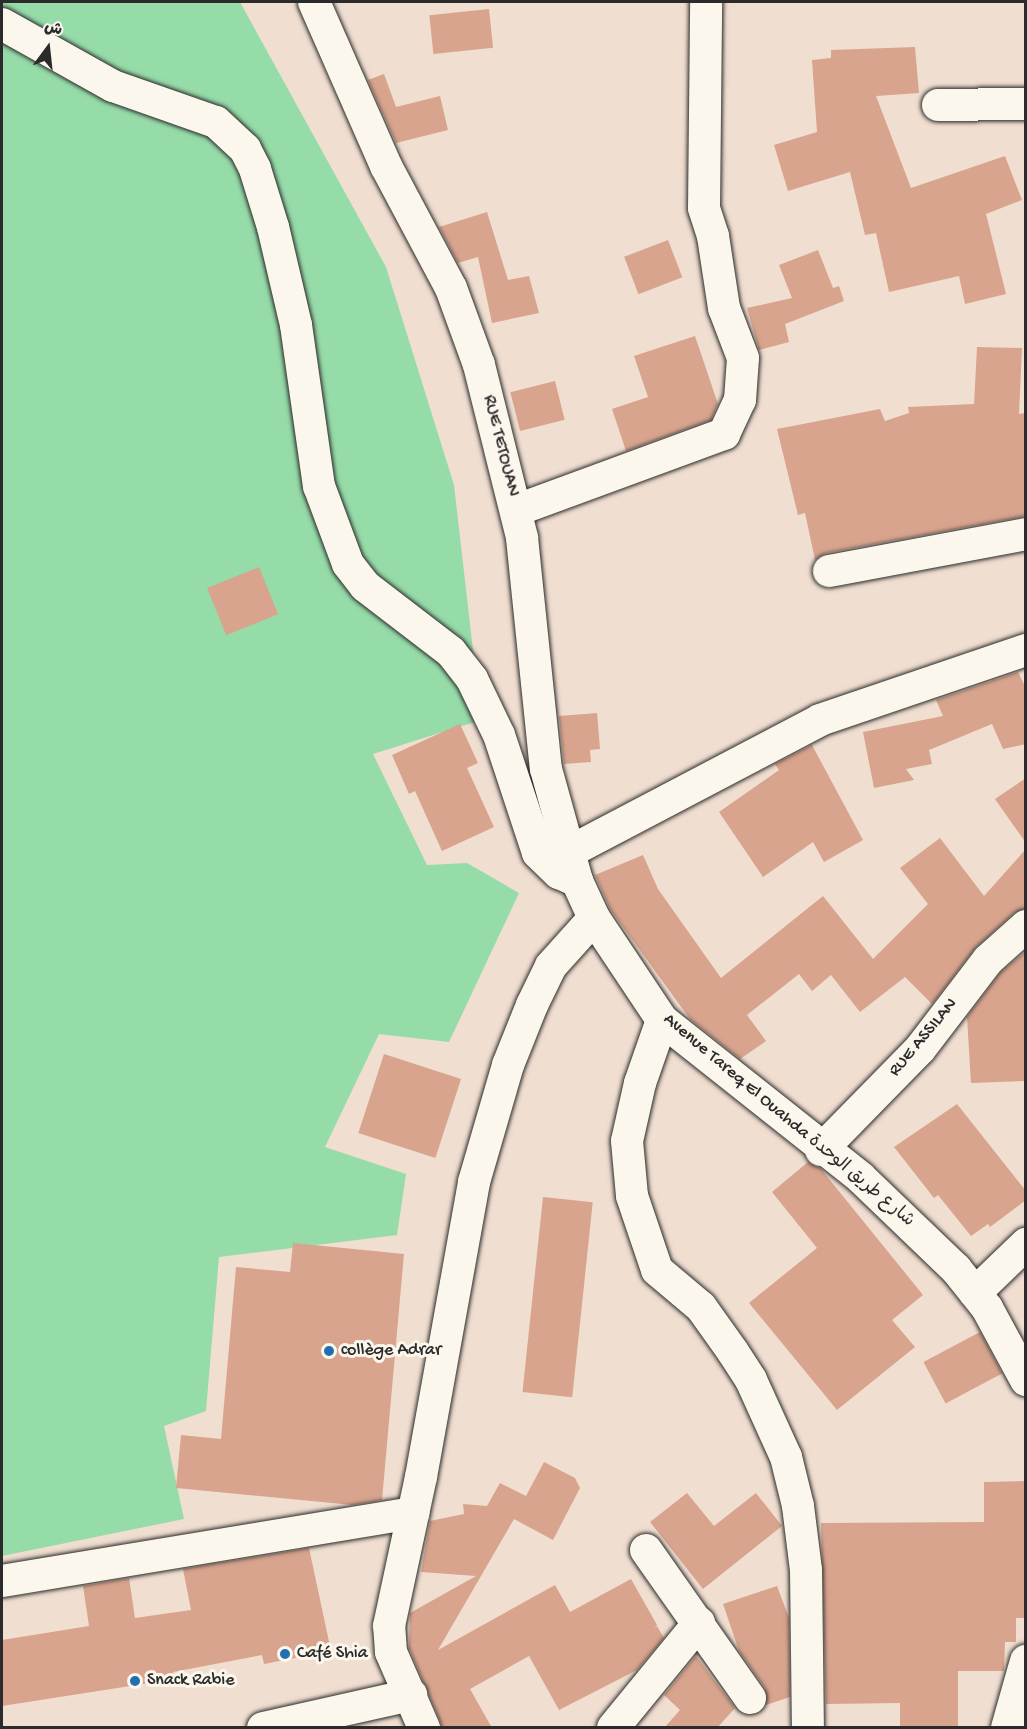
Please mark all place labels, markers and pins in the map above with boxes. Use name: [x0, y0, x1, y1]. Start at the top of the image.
place label: collège Adrar: [341, 1340, 441, 1362]
marker: collège Adrar: [322, 1344, 336, 1358]
place label: Café Shia: [297, 1643, 368, 1665]
marker: Café Shia: [278, 1647, 292, 1661]
place label: Snack Rabie: [147, 1670, 234, 1692]
marker: Snack Rabie: [128, 1674, 142, 1688]

